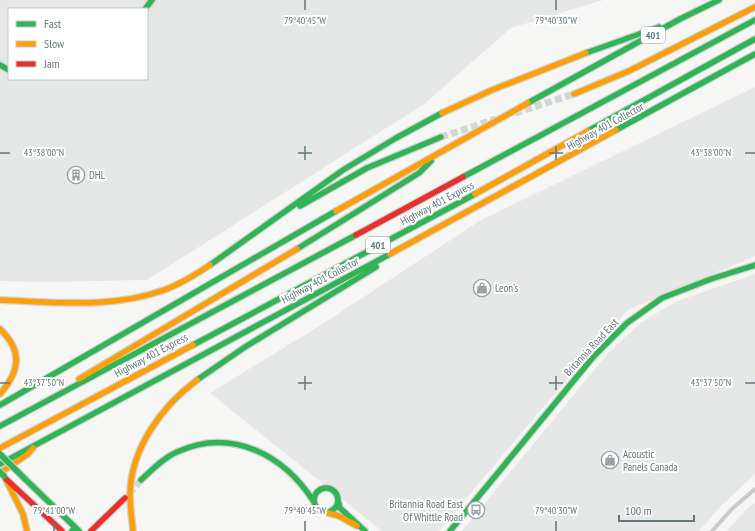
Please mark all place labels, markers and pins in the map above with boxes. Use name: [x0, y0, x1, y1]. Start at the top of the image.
building icon: DHL: [66, 165, 86, 185]
place label: DHL: [89, 168, 106, 182]
shop icon: Leon's: [472, 278, 492, 298]
place label: Leon's: [495, 281, 519, 295]
place label: Acoustic Panels Canada: [623, 447, 678, 474]
shop icon: Acoustic Panels Canada: [600, 450, 620, 470]
place label: Britannia Road East Of Whittle Road: [389, 497, 463, 524]
bus stop icon: Britannia Road East Of Whittle Road: [466, 500, 486, 520]

